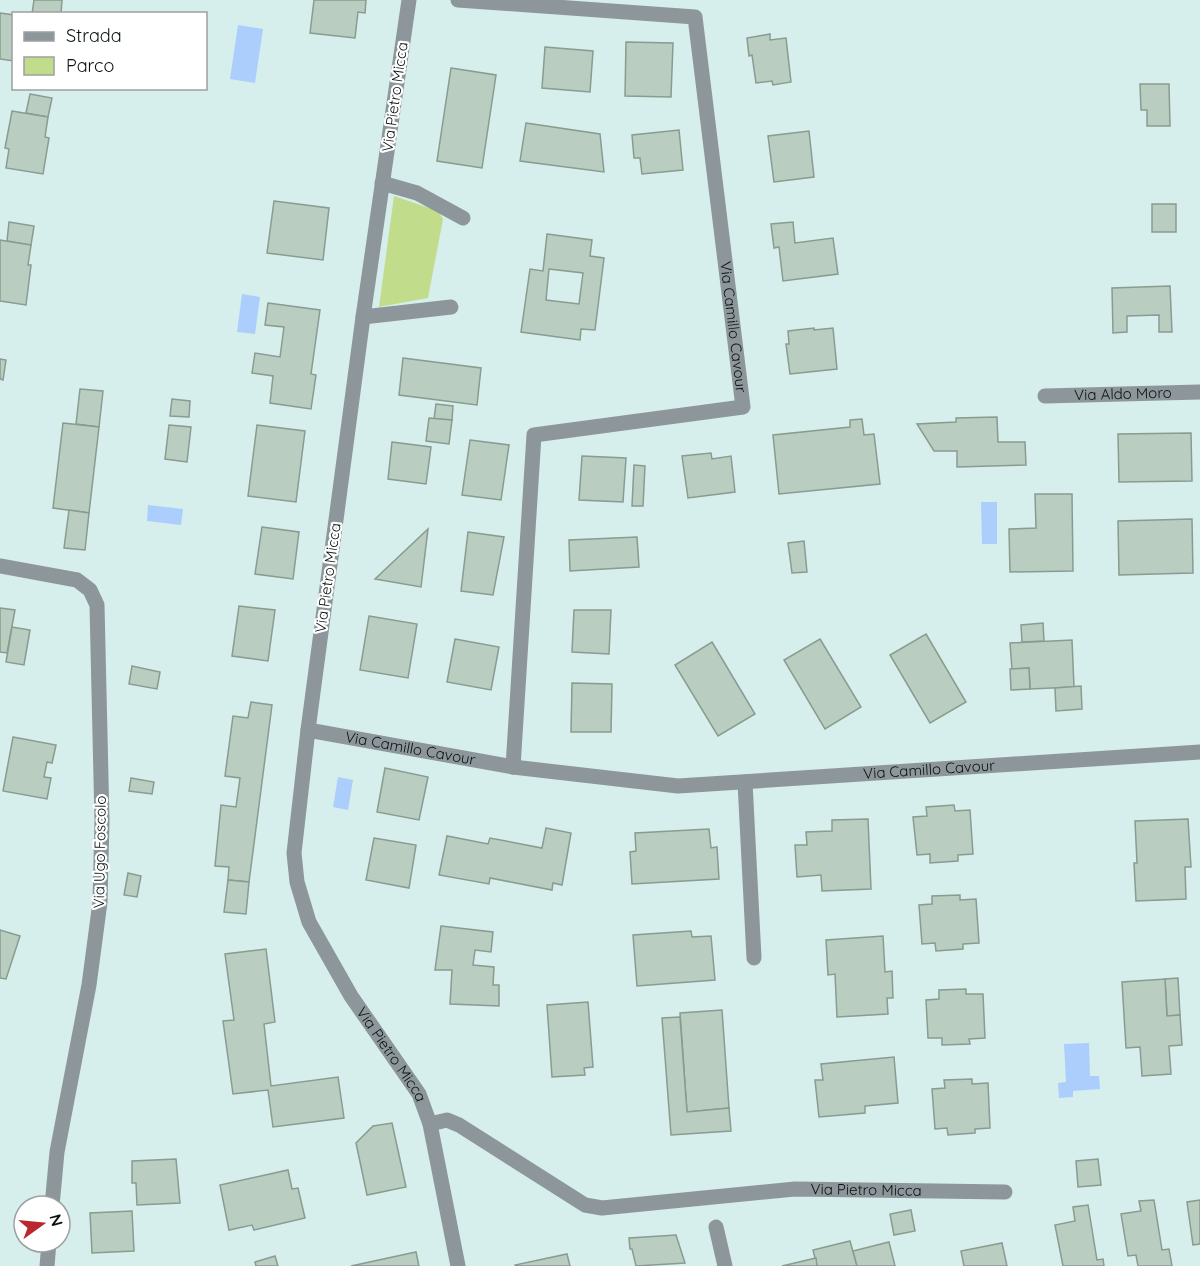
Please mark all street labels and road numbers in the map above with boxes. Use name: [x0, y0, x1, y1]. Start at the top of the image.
street label: Via Pietro Micca: [377, 41, 412, 153]
street label: Via Camillo Cavour: [716, 260, 751, 394]
street label: Via Aldo Moro: [1074, 383, 1172, 404]
street label: Via Pietro Micca: [310, 522, 345, 634]
street label: Via Camillo Cavour: [344, 727, 477, 769]
street label: Via Camillo Cavour: [862, 755, 996, 783]
street label: Via Ugo Foscolo: [89, 795, 110, 909]
street label: Via Pietro Micca: [353, 1003, 431, 1104]
street label: Via Pietro Micca: [810, 1179, 922, 1200]

